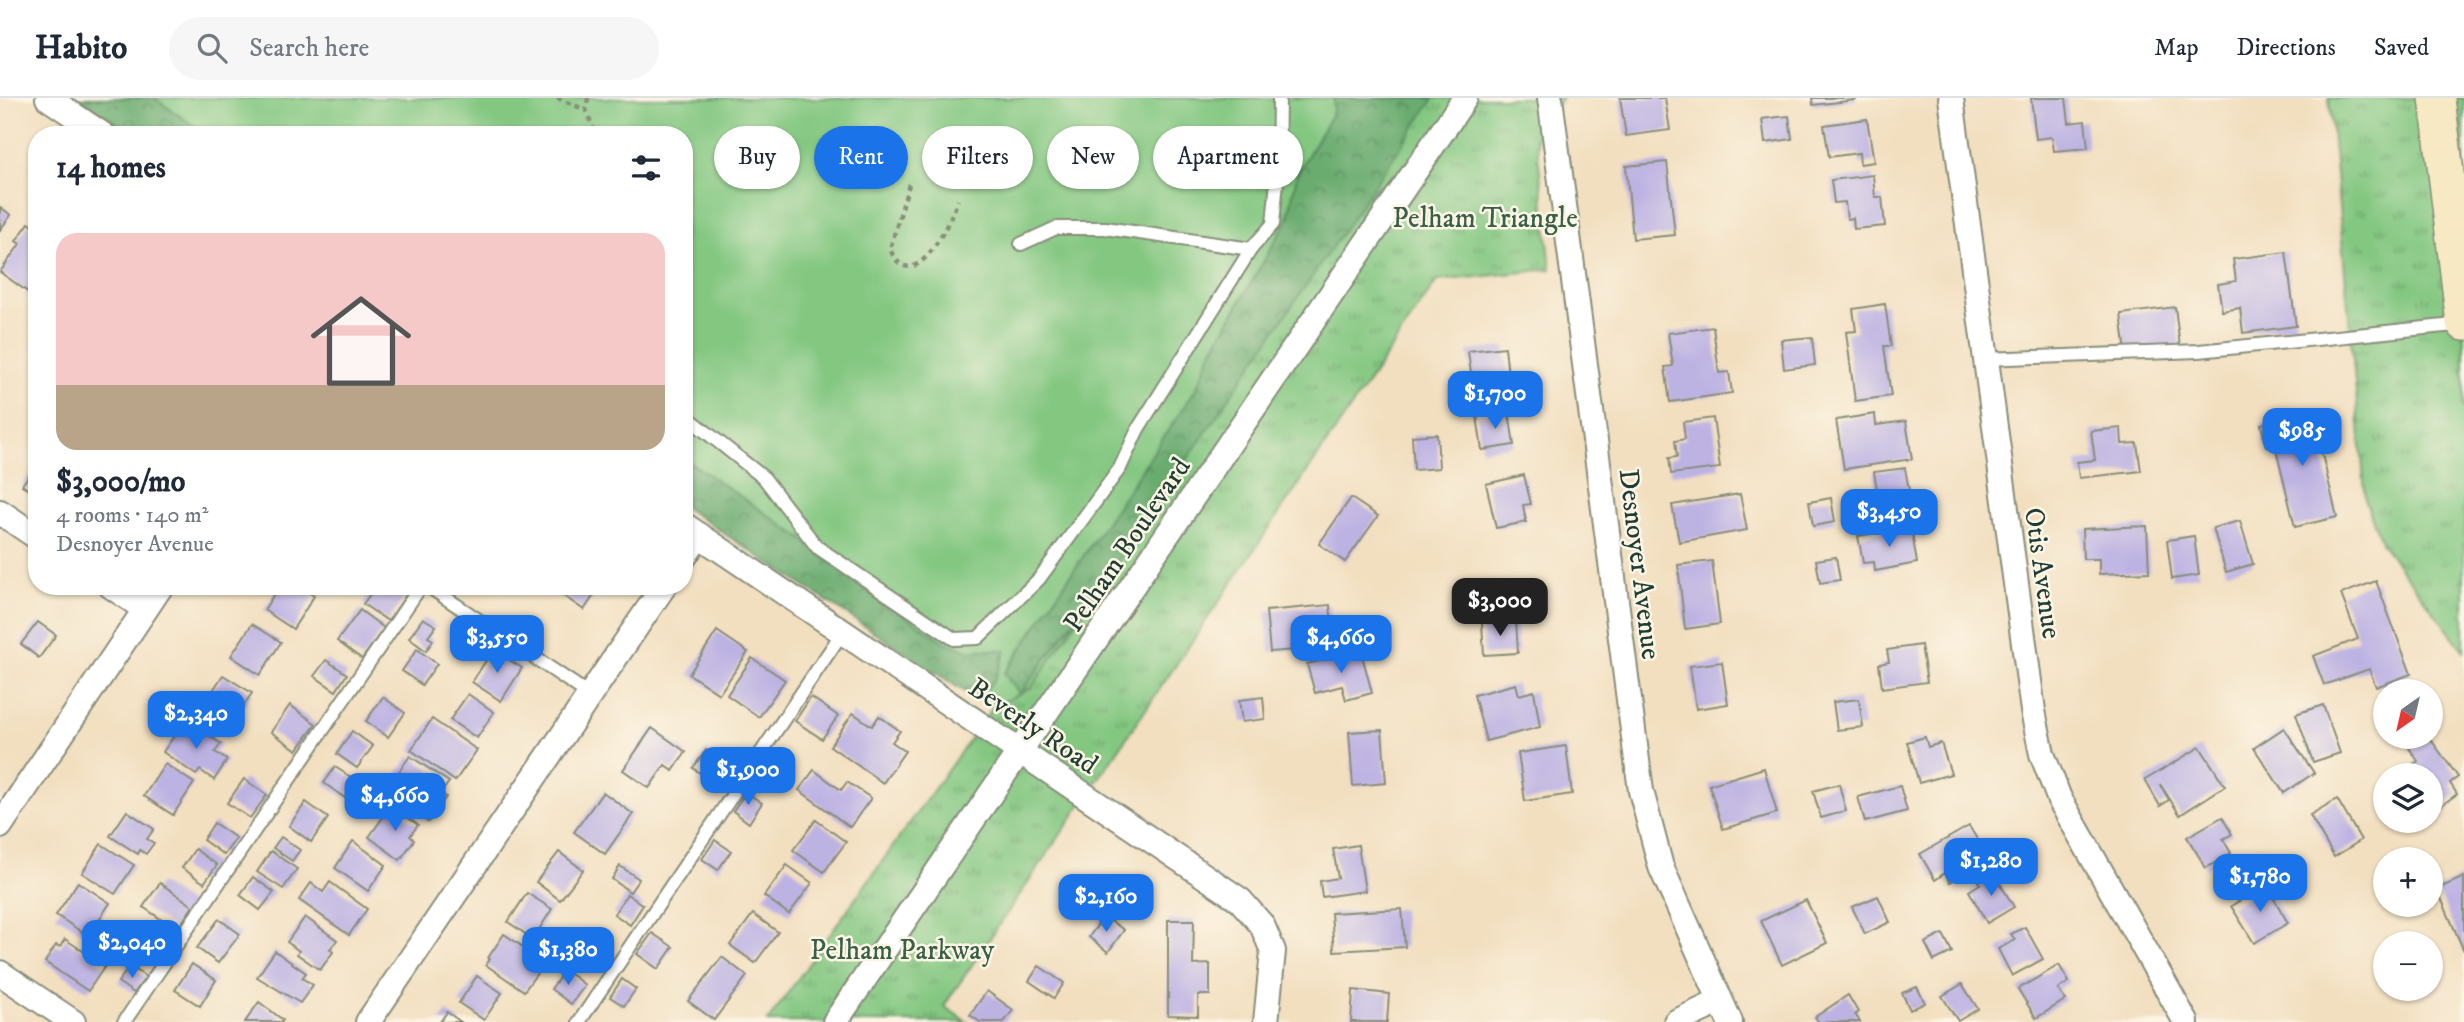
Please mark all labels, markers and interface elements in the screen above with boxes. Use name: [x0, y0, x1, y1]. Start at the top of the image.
search box: [169, 17, 659, 80]
text: Habito: [35, 28, 127, 69]
icon: search: [193, 29, 231, 67]
text: Search here: [249, 32, 369, 65]
text: Map: [2154, 33, 2199, 63]
text: Directions: [2237, 33, 2336, 63]
text: Saved: [2374, 33, 2429, 63]
chip: Buy: [714, 126, 800, 189]
chip: Rent: [814, 126, 908, 189]
chip: Filters: [922, 126, 1033, 189]
chip: New: [1047, 126, 1139, 189]
chip: Apartment: [1153, 126, 1303, 189]
icon: filters: [627, 149, 665, 187]
text: 14 homes: [56, 150, 166, 187]
park label: Pelham Triangle: [1392, 201, 1578, 236]
icon: home: [298, 278, 424, 404]
pin: $1,700: [1438, 372, 1552, 431]
text: $1,700: [1464, 379, 1526, 408]
pin: $985: [2261, 408, 2343, 468]
text: $985: [2279, 416, 2325, 445]
street label: Pelham Boulevard: [1056, 451, 1198, 639]
text: $3,000/mo: [56, 464, 185, 501]
street label: Desnoyer Avenue: [1610, 467, 1669, 662]
pin: $3,450: [1832, 490, 1946, 549]
text: $3,450: [1857, 497, 1921, 526]
text: 4 rooms · 140 m²: [56, 501, 209, 530]
street label: Otis Avenue: [2016, 505, 2069, 641]
text: Desnoyer Avenue: [56, 530, 214, 559]
pin: $3,000: [1443, 578, 1557, 638]
text: $3,000: [1468, 586, 1532, 615]
pin: $3,550: [440, 616, 554, 675]
pin: $4,660: [1284, 616, 1398, 675]
text: $3,550: [466, 623, 528, 652]
text: $4,660: [1307, 623, 1375, 652]
street label: Beverly Road: [962, 670, 1105, 782]
north arrow: [2373, 679, 2443, 749]
map controls: [2373, 679, 2443, 1001]
pin: $2,340: [139, 692, 253, 751]
text: $2,340: [164, 699, 228, 728]
pin: $1,900: [691, 748, 805, 807]
text: $1,900: [716, 755, 780, 784]
button: layers: [2373, 763, 2443, 833]
pin: $4,660: [338, 774, 452, 833]
text: $4,660: [361, 781, 429, 810]
pin: $1,280: [1934, 838, 2048, 898]
text: $1,280: [1960, 846, 2022, 875]
button: +: [2373, 847, 2443, 917]
pin: $1,780: [2203, 854, 2317, 914]
text: $1,780: [2229, 862, 2291, 891]
pin: $2,160: [1049, 874, 1163, 934]
text: $2,160: [1075, 882, 1138, 911]
pin: $2,040: [75, 920, 189, 980]
text: $2,040: [98, 928, 166, 957]
pin: $1,380: [511, 928, 625, 987]
button: −: [2373, 931, 2443, 1001]
park label: Pelham Parkway: [810, 933, 995, 968]
text: $1,380: [538, 935, 598, 964]

